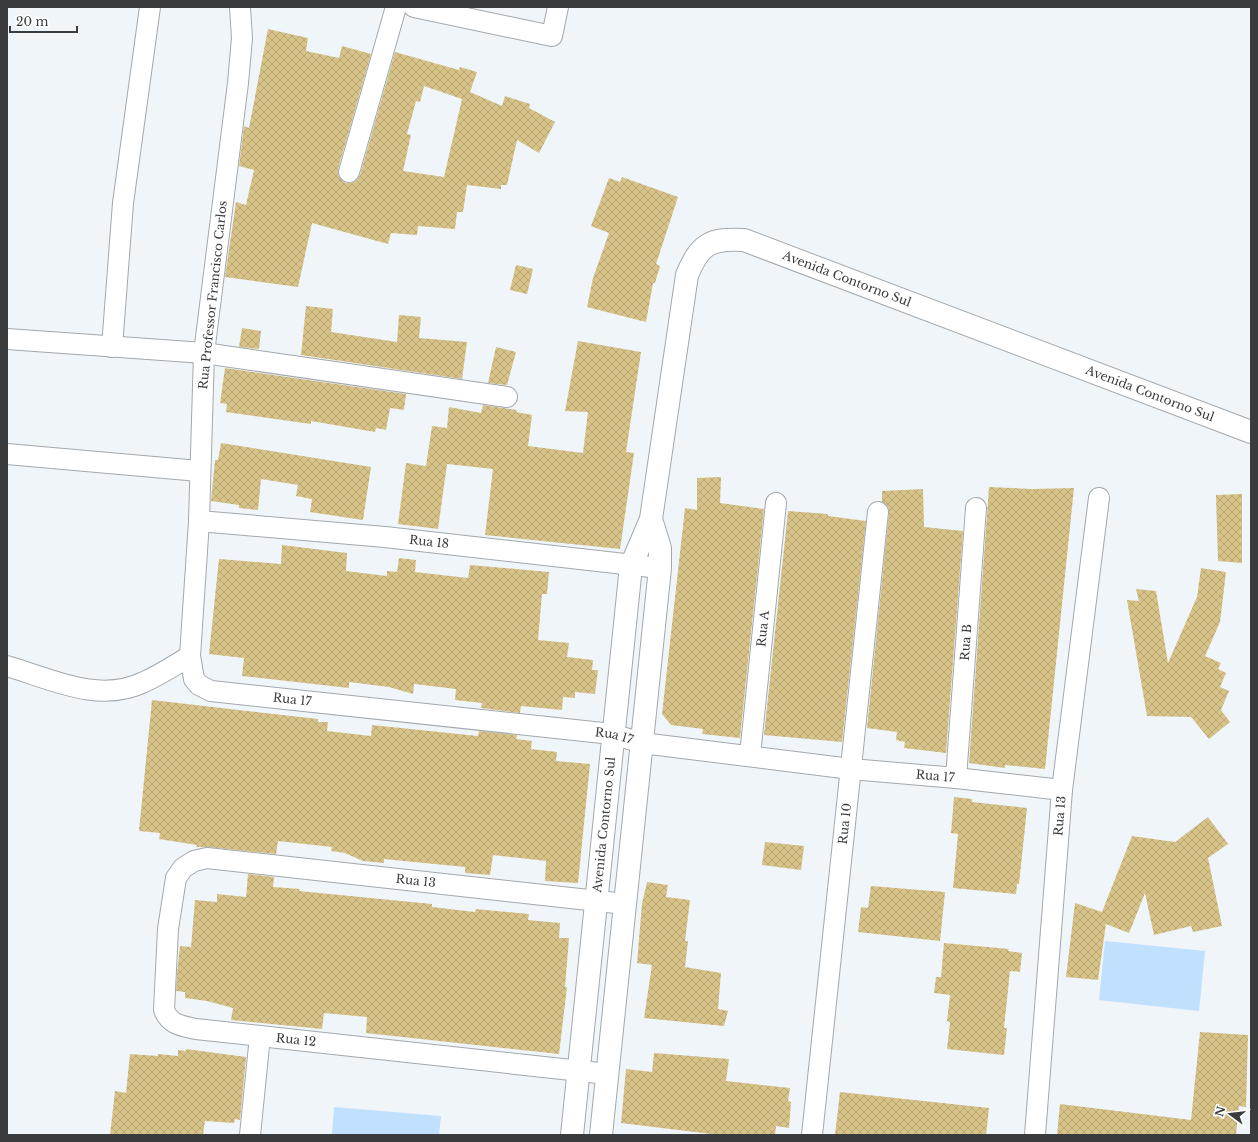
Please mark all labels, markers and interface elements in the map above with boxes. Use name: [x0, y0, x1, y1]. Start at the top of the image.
scale bar: [10, 8, 77, 34]
text: 20 m: [16, 14, 48, 29]
street label: Rua Professor Francisco Carlos: [195, 200, 230, 390]
street label: Avenida Contorno Sul: [780, 247, 914, 310]
street label: Avenida Contorno Sul: [1083, 362, 1217, 424]
street label: Rua 18: [408, 532, 450, 551]
street label: Rua A: [753, 609, 772, 647]
street label: Rua B: [957, 623, 974, 661]
street label: Rua 17: [272, 690, 313, 709]
street label: Rua 17: [594, 724, 636, 747]
street label: Avenida Contorno Sul: [589, 756, 618, 894]
street label: Rua 17: [915, 767, 956, 785]
street label: Rua 13: [1050, 795, 1069, 837]
street label: Rua 10: [835, 802, 854, 845]
street label: Rua 13: [395, 871, 437, 890]
street label: Rua 12: [275, 1030, 317, 1049]
north arrow: [1210, 1094, 1250, 1134]
text: N: [1212, 1104, 1229, 1118]

